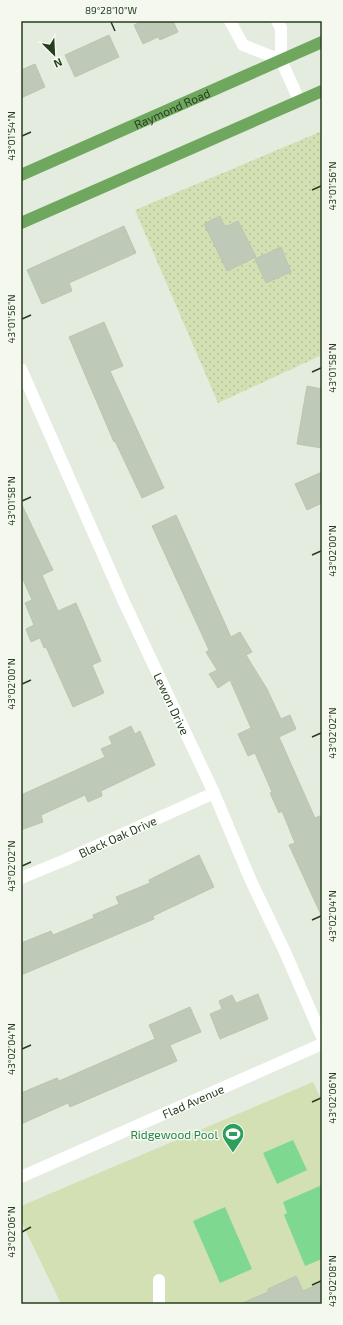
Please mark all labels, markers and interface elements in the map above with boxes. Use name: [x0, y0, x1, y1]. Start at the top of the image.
text: 89°28'10"W: [85, 4, 138, 16]
north arrow: [34, 34, 74, 74]
text: N: [52, 56, 65, 71]
street label: Raymond Road: [132, 85, 212, 131]
text: 43°01'54"N: [5, 111, 17, 161]
text: 43°01'56"N: [326, 161, 338, 211]
text: 43°01'56"N: [5, 294, 17, 344]
text: 43°01'58"N: [326, 343, 338, 393]
text: 43°01'58"N: [5, 476, 17, 526]
text: 43°02'00"N: [326, 525, 338, 577]
text: 43°02'00"N: [5, 658, 17, 710]
street label: Lewon Drive: [151, 670, 193, 737]
text: 43°02'02"N: [326, 707, 338, 759]
street label: Black Oak Drive: [76, 813, 159, 860]
text: 43°02'02"N: [5, 840, 17, 892]
text: 43°02'04"N: [326, 890, 338, 942]
text: 43°02'04"N: [5, 1023, 17, 1075]
text: 43°02'06"N: [326, 1072, 338, 1124]
street label: Flad Avenue: [160, 1081, 226, 1121]
sports icon: Ridgewood Pool: [220, 1121, 246, 1154]
place label: Ridgewood Pool: [130, 1127, 218, 1141]
text: 43°02'06"N: [5, 1206, 17, 1258]
text: 43°02'08"N: [326, 1255, 338, 1307]

